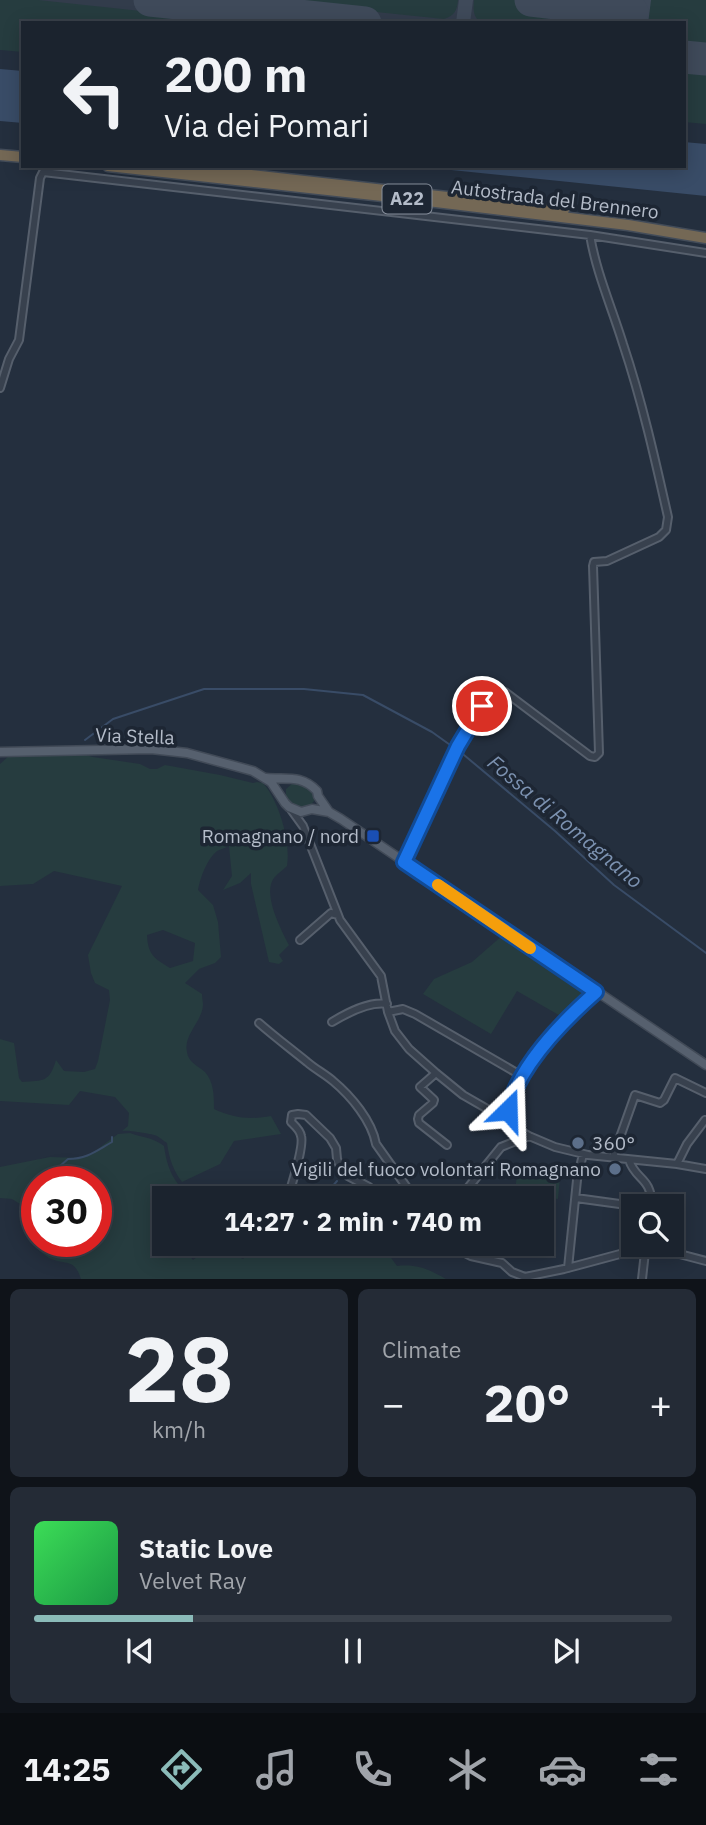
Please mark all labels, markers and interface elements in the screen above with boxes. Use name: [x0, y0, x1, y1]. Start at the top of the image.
text: 200 m: [164, 42, 308, 105]
icon: left: [49, 49, 140, 140]
text: Via dei Pomari: [164, 104, 369, 146]
street label: Autostrada del Brennero: [450, 174, 660, 224]
road number: A22: [382, 184, 432, 214]
pin: [452, 676, 512, 736]
icon: arrive: [463, 687, 501, 725]
street label: Via Stella: [95, 723, 175, 749]
water label: Fossa di Romagnano: [482, 748, 649, 894]
place label: Romagnano / nord: [202, 824, 359, 848]
marker: Romagnano / nord: [365, 828, 381, 844]
position arrow: [471, 1073, 545, 1147]
place label: 360°: [592, 1131, 635, 1155]
marker: 360°: [570, 1135, 586, 1151]
place label: Vigili del fuoco volontari Romagnano: [291, 1157, 601, 1181]
marker: Vigili del fuoco volontari Romagnano: [607, 1161, 623, 1177]
speed limit sign: 30: [21, 1166, 112, 1257]
map controls: [621, 1194, 684, 1257]
button: search: [621, 1194, 684, 1257]
text: 14:27 · 2 min · 740 m: [224, 1204, 482, 1238]
text: 28: [124, 1309, 234, 1427]
text: Climate: [382, 1334, 461, 1364]
text: 20°: [484, 1369, 570, 1436]
text: −: [382, 1379, 405, 1428]
text: +: [649, 1379, 672, 1428]
text: km/h: [152, 1414, 206, 1444]
text: Static Love: [139, 1531, 273, 1565]
text: Velvet Ray: [139, 1565, 246, 1595]
icon: previous: [121, 1632, 159, 1670]
icon: pause: [334, 1632, 372, 1670]
icon: next: [547, 1632, 585, 1670]
icon: directions: [157, 1745, 206, 1794]
icon: music: [252, 1745, 301, 1794]
icon: phone: [348, 1745, 397, 1794]
icon: climate: [443, 1745, 492, 1794]
icon: car: [538, 1745, 587, 1794]
icon: filters: [634, 1745, 683, 1794]
text: 14:25: [23, 1748, 111, 1790]

